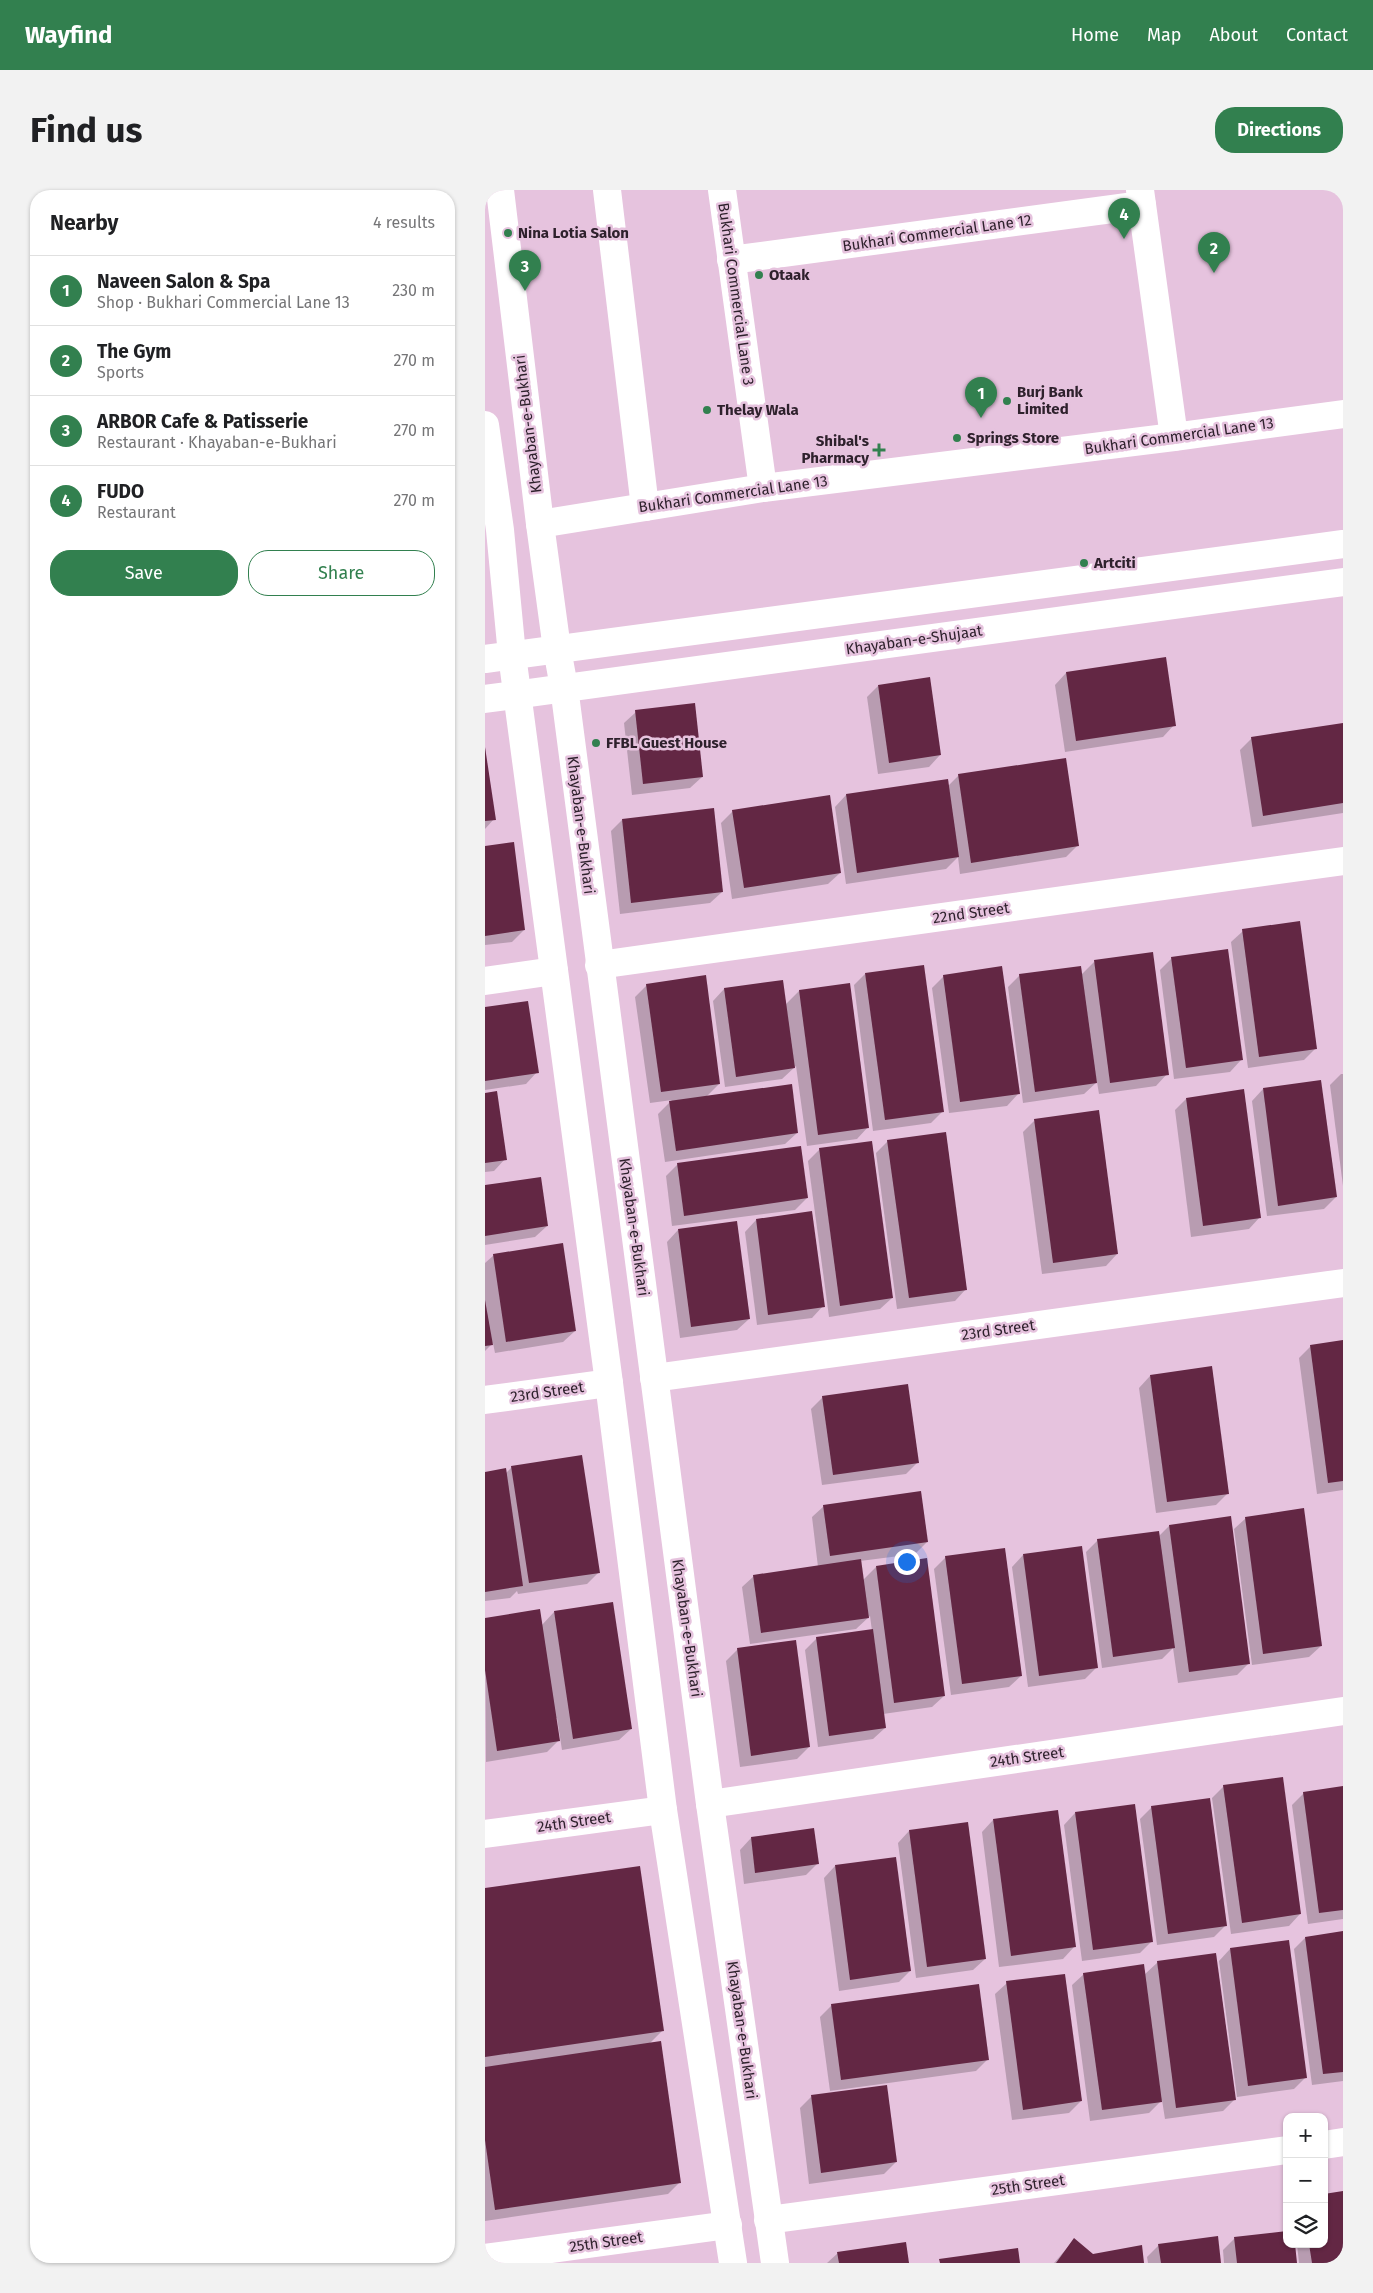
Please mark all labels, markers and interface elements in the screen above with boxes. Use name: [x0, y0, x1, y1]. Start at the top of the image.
text: Wayfind: [25, 21, 112, 49]
text: Home: [1071, 24, 1119, 46]
text: Map: [1147, 24, 1181, 46]
text: About: [1209, 24, 1258, 46]
text: Contact: [1286, 24, 1348, 46]
button: Directions: [1215, 107, 1343, 153]
text: Find us: [30, 109, 142, 151]
pin: 4: [1108, 198, 1140, 239]
street label: Bukhari Commercial Lane 3: [714, 202, 758, 386]
text: Nearby: [50, 210, 118, 236]
street label: Bukhari Commercial Lane 12: [841, 211, 1033, 255]
text: 4 results: [373, 213, 435, 232]
place label: Nina Lotia Salon: [518, 224, 629, 242]
marker: Nina Lotia Salon: [502, 227, 514, 239]
pin: 2: [1198, 232, 1230, 273]
pin: 3: [509, 250, 541, 291]
place label: Otaak: [769, 266, 810, 284]
marker: Otaak: [753, 269, 765, 281]
text: Naveen Salon & Spa: [97, 270, 270, 293]
text: 1: [62, 281, 70, 300]
text: 230 m: [392, 281, 435, 300]
text: Shop · Bukhari Commercial Lane 13: [97, 293, 350, 312]
text: The Gym: [97, 340, 171, 363]
text: 2: [62, 351, 70, 370]
text: 270 m: [393, 351, 435, 370]
street label: Khayaban-e-Bukhari: [511, 354, 545, 494]
text: Sports: [97, 363, 144, 382]
pin: 1: [965, 377, 997, 418]
place label: Burj Bank Limited: [1017, 383, 1084, 418]
marker: Burj Bank Limited: [1001, 395, 1013, 407]
place label: Thelay Wala: [717, 401, 799, 419]
marker: Thelay Wala: [701, 404, 713, 416]
text: ARBOR Cafe & Patisserie: [97, 410, 308, 433]
street label: Bukhari Commercial Lane 13: [1083, 414, 1275, 458]
text: 3: [62, 421, 70, 440]
text: 270 m: [393, 421, 435, 440]
place label: Springs Store: [967, 429, 1059, 447]
place label: Shibal's Pharmacy: [802, 432, 869, 467]
marker: Springs Store: [951, 432, 963, 444]
text: Restaurant · Khayaban-e-Bukhari: [97, 433, 337, 452]
marker: Shibal's Pharmacy: [873, 444, 885, 456]
street label: Bukhari Commercial Lane 13: [637, 472, 829, 516]
text: FUDO: [97, 480, 144, 503]
text: 4: [61, 491, 71, 510]
text: 270 m: [393, 491, 435, 510]
text: Restaurant: [97, 503, 176, 522]
button: Save: [50, 550, 238, 596]
button: Share: [248, 550, 435, 596]
place label: Artciti: [1093, 554, 1136, 572]
marker: Artciti: [1078, 557, 1090, 569]
street label: Khayaban-e-Shujaat: [845, 621, 984, 659]
place label: FFBL Guest House: [606, 734, 727, 752]
marker: FFBL Guest House: [590, 737, 602, 749]
street label: Khayaban-e-Bukhari: [564, 755, 598, 895]
street label: 22nd Street: [931, 899, 1011, 927]
street label: Khayaban-e-Bukhari: [615, 1157, 653, 1297]
street label: 23rd Street: [960, 1316, 1036, 1344]
street label: 23rd Street: [509, 1378, 585, 1406]
your location: [894, 1549, 920, 1575]
street label: Khayaban-e-Bukhari: [668, 1558, 706, 1698]
street label: 24th Street: [989, 1743, 1065, 1771]
street label: 24th Street: [536, 1808, 612, 1836]
street label: Khayaban-e-Bukhari: [723, 1960, 761, 2100]
map controls: [1283, 2113, 1328, 2248]
button: +: [1283, 2113, 1328, 2158]
button: −: [1283, 2158, 1328, 2203]
street label: 25th Street: [990, 2171, 1066, 2199]
button: layers: [1283, 2203, 1328, 2248]
street label: 25th Street: [568, 2228, 644, 2256]

